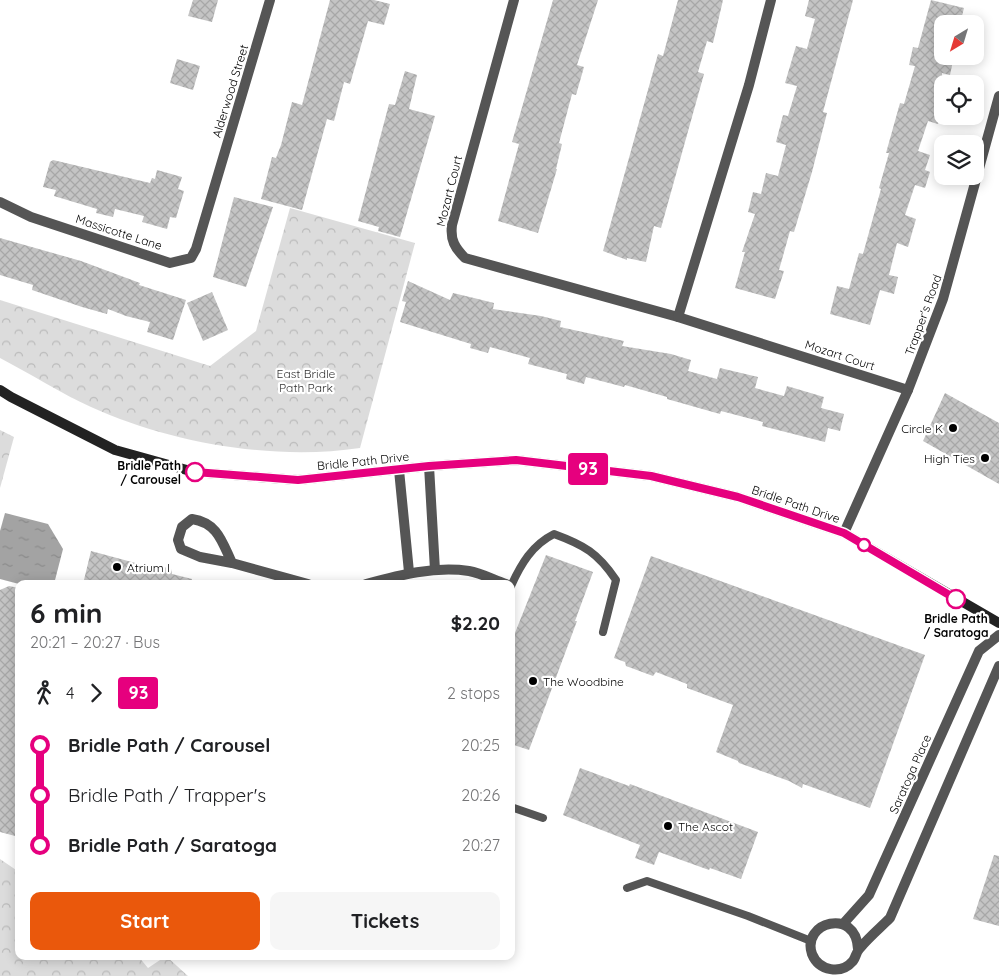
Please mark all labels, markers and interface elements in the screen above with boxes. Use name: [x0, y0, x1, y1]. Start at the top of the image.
north arrow: [934, 15, 984, 65]
map controls: [934, 15, 984, 185]
street label: Alderwood Street: [209, 43, 251, 139]
button: locate: [934, 75, 984, 125]
button: layers: [934, 135, 984, 185]
street label: Mozart Court: [433, 154, 465, 228]
street label: Massicotte Lane: [74, 211, 164, 253]
street label: Trapper's Road: [901, 272, 945, 358]
street label: Mozart Court: [803, 337, 877, 373]
park label: East Bridle Path Park: [277, 366, 336, 395]
place label: Circle K: [901, 421, 943, 436]
marker: Circle K: [947, 422, 959, 434]
street label: Bridle Path Drive: [316, 449, 410, 473]
place label: High Ties: [924, 451, 975, 466]
marker: High Ties: [979, 452, 991, 464]
line badge: 93: [566, 453, 610, 485]
text: 93: [578, 457, 598, 480]
place label: Bridle Path / Carousel: [117, 458, 181, 487]
marker: Bridle Path / Carousel: [185, 462, 205, 482]
street label: Bridle Path Drive: [750, 482, 842, 526]
unlabelled marker: [857, 538, 871, 552]
place label: Atrium I: [127, 560, 170, 575]
marker: Atrium I: [111, 561, 123, 573]
marker: Bridle Path / Saratoga: [946, 589, 966, 609]
text: 6 min: [30, 595, 102, 630]
text: $2.20: [451, 611, 500, 635]
place label: Bridle Path / Saratoga: [924, 611, 988, 640]
text: 20:21 – 20:27 · Bus: [30, 632, 160, 652]
place label: The Woodbine: [543, 674, 624, 689]
marker: The Woodbine: [527, 675, 539, 687]
icon: walk: [30, 679, 58, 707]
icon: forward: [82, 679, 110, 707]
text: 93: [128, 681, 148, 704]
text: 4: [66, 683, 74, 703]
text: 2 stops: [447, 683, 500, 703]
street label: Saratoga Place: [886, 732, 934, 816]
text: Bridle Path / Carousel: [68, 733, 270, 757]
text: 20:25: [461, 735, 500, 755]
text: Bridle Path / Trapper's: [68, 783, 266, 807]
text: 20:26: [461, 785, 500, 805]
place label: The Ascot: [678, 819, 733, 834]
marker: The Ascot: [662, 820, 674, 832]
text: Bridle Path / Saratoga: [68, 833, 277, 857]
text: 20:27: [462, 835, 500, 855]
button: Start: [30, 892, 260, 950]
button: Tickets: [270, 892, 500, 950]

